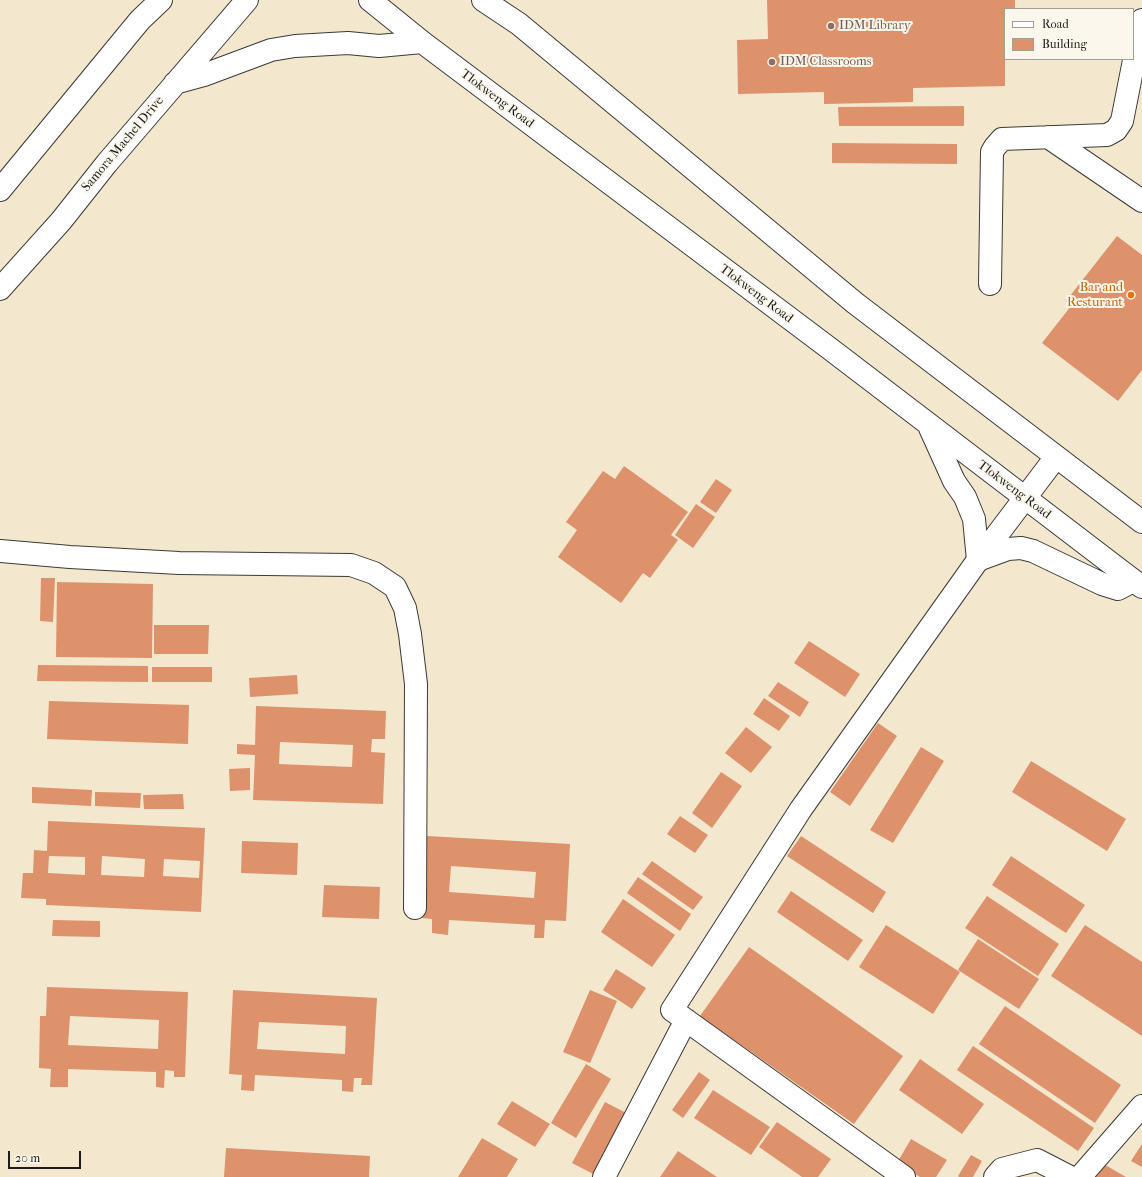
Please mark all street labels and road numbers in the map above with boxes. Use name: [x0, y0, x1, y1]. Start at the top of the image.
street label: Tlokweng Road: [457, 66, 537, 132]
street label: Samora Machel Drive: [79, 93, 167, 195]
street label: Tlokweng Road: [716, 261, 796, 327]
street label: Tlokweng Road: [974, 457, 1054, 523]

